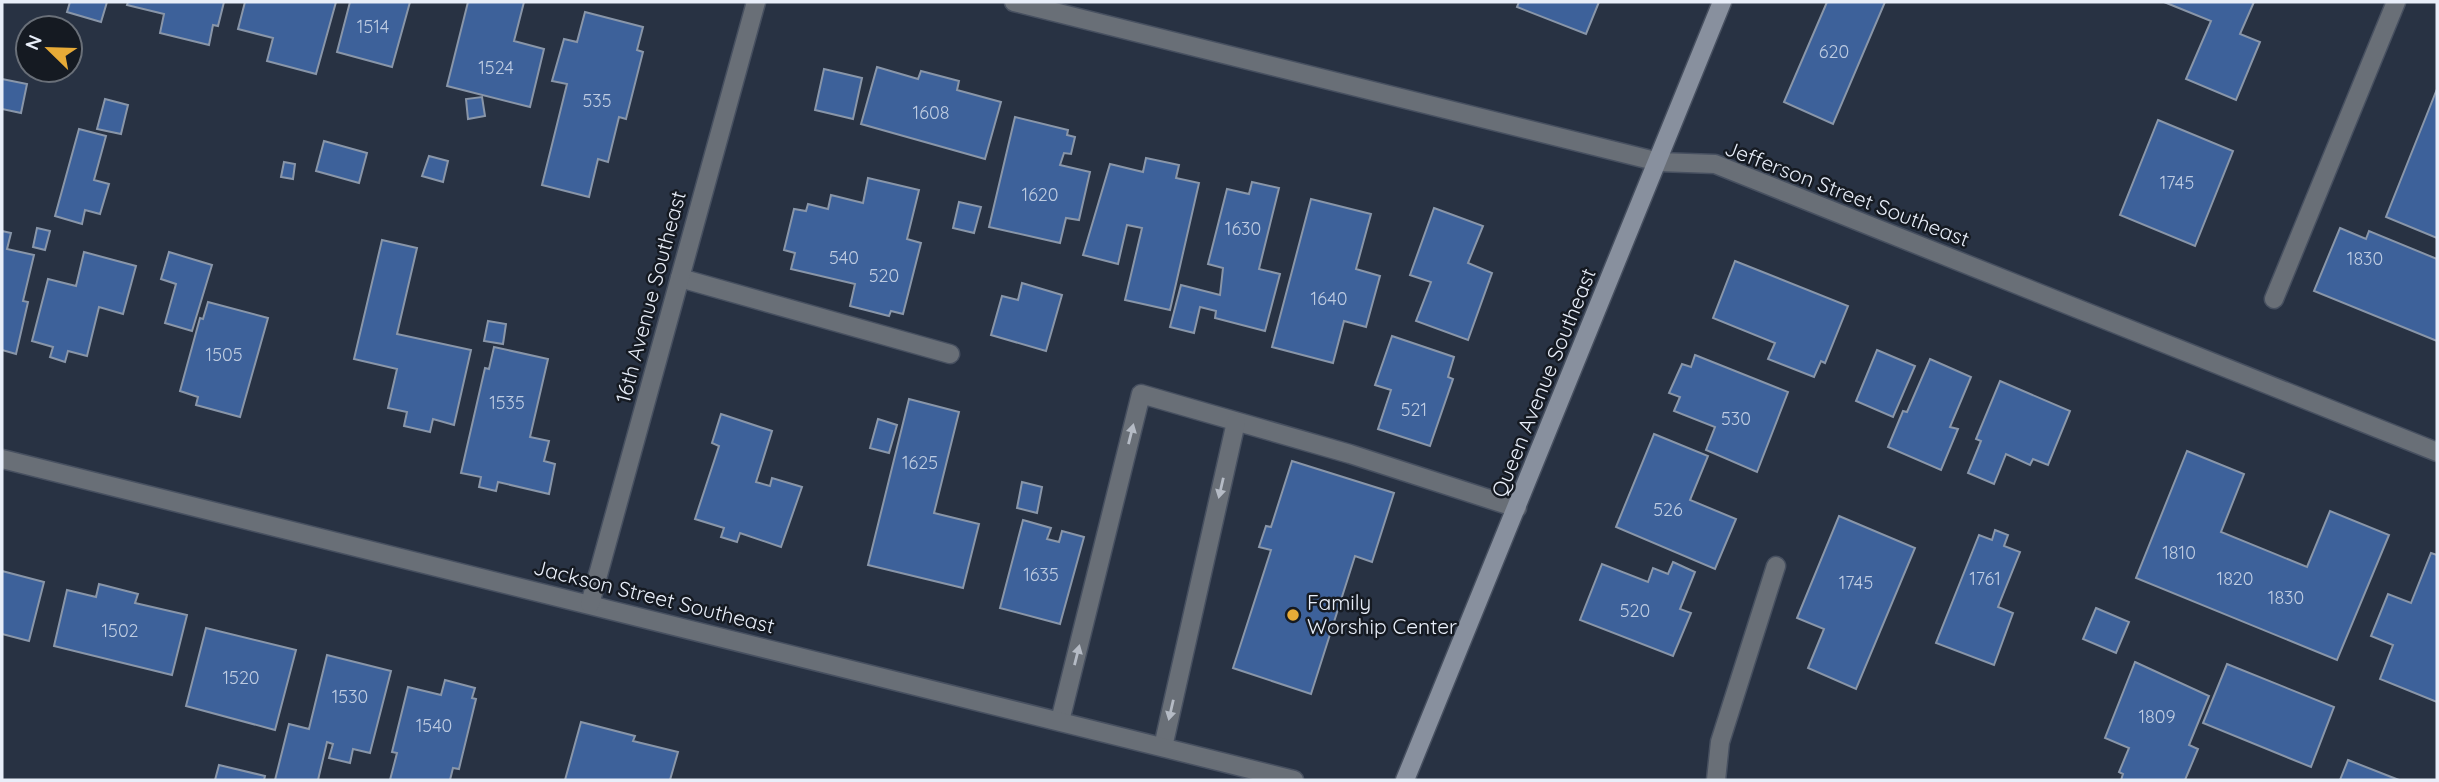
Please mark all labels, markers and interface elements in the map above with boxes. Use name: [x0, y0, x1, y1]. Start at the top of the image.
north arrow: [14, 14, 84, 84]
house number: 1514: [357, 15, 389, 38]
text: N: [20, 31, 47, 53]
house number: 620: [1819, 40, 1849, 63]
house number: 1524: [478, 56, 514, 79]
house number: 535: [582, 89, 612, 112]
house number: 1608: [913, 101, 949, 124]
street label: Jefferson Street Southeast: [1722, 134, 1973, 252]
house number: 1745: [2160, 171, 2194, 194]
house number: 1620: [1021, 183, 1059, 206]
street label: 16th Avenue Southeast: [609, 188, 691, 406]
house number: 1630: [1225, 217, 1261, 240]
house number: 540: [829, 246, 859, 269]
house number: 1830: [2347, 247, 2383, 270]
house number: 520: [869, 264, 899, 287]
street label: Queen Avenue Southeast: [1485, 264, 1601, 501]
house number: 1640: [1311, 287, 1347, 310]
house number: 1505: [206, 343, 243, 366]
house number: 1535: [489, 391, 525, 414]
house number: 521: [1401, 398, 1427, 421]
house number: 530: [1721, 407, 1751, 430]
one-way arrow: [1126, 423, 1137, 445]
house number: 1625: [902, 451, 938, 474]
one-way arrow: [1215, 477, 1226, 499]
house number: 526: [1653, 498, 1683, 521]
house number: 1810: [2162, 541, 2196, 564]
street label: Jackson Street Southeast: [531, 553, 777, 639]
house number: 1635: [1023, 563, 1059, 586]
house number: 1761: [1969, 567, 2001, 590]
house number: 1820: [2216, 567, 2254, 590]
house number: 1745: [1839, 571, 1873, 594]
house number: 1830: [2268, 586, 2304, 609]
place label: Family Worship Center: [1307, 589, 1457, 639]
house number: 520: [1620, 599, 1650, 622]
marker: Family Worship Center: [1285, 607, 1301, 623]
house number: 1502: [101, 619, 139, 642]
one-way arrow: [1072, 644, 1083, 666]
house number: 1520: [222, 666, 260, 689]
house number: 1530: [332, 685, 368, 708]
one-way arrow: [1165, 699, 1176, 721]
house number: 1809: [2138, 705, 2176, 728]
house number: 1540: [416, 714, 452, 737]

